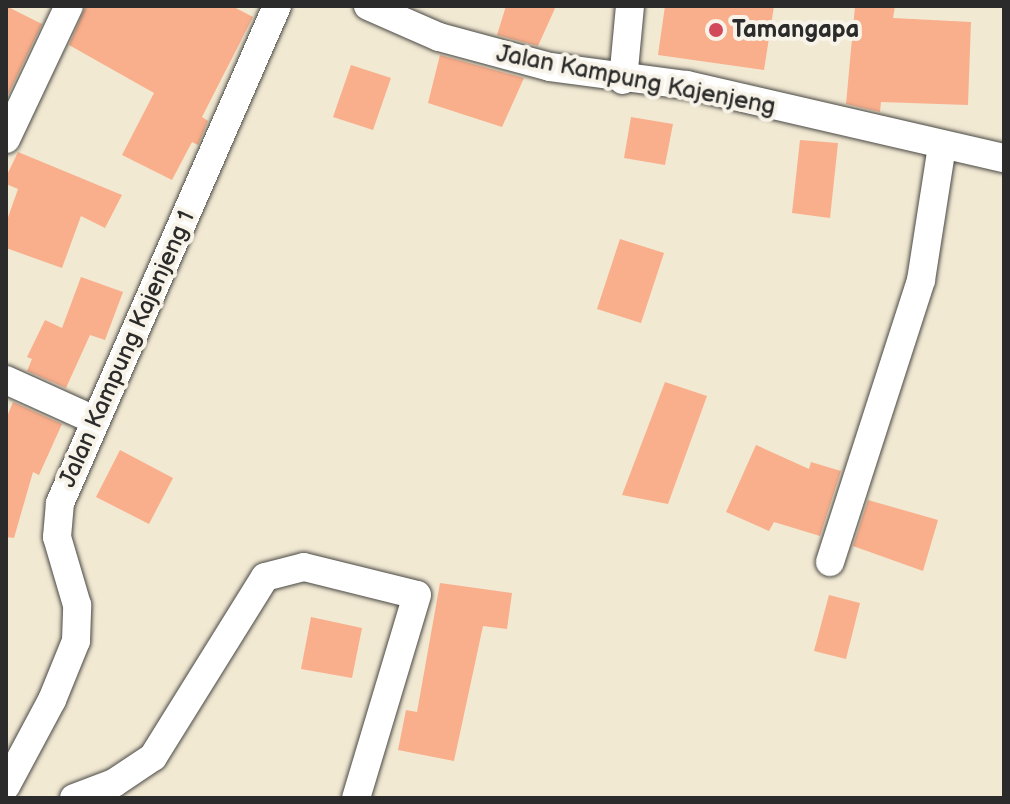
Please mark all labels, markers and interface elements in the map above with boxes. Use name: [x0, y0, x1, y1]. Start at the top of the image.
place label: Tamangapa: [732, 16, 859, 44]
marker: Tamangapa: [707, 21, 725, 39]
street label: Jalan Kampung Kajenjeng: [494, 39, 778, 121]
street label: Jalan Kampung Kajenjeng 1: [53, 206, 201, 492]

